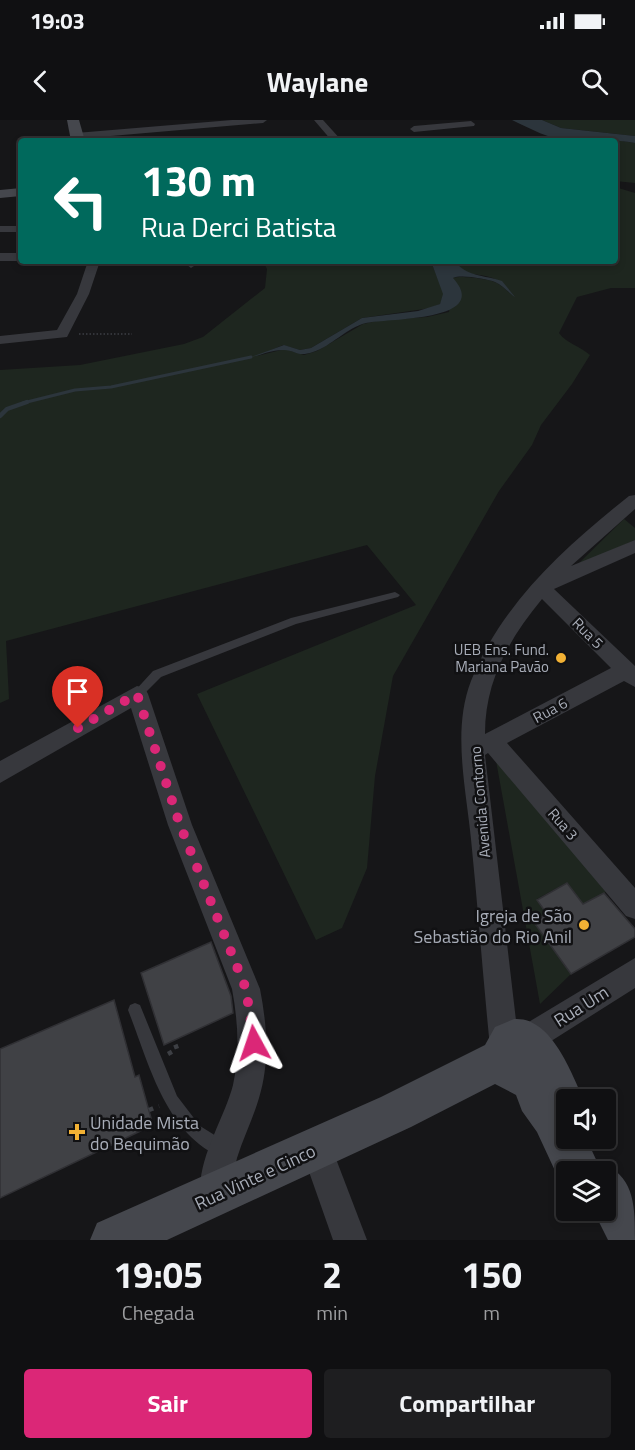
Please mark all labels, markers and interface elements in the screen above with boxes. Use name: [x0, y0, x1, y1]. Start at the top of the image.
text: 19:03: [30, 4, 85, 38]
text: Waylane: [267, 61, 368, 102]
icon: back: [24, 65, 57, 98]
icon: search: [578, 65, 611, 98]
text: 130 m: [141, 148, 256, 212]
icon: left: [42, 162, 120, 240]
text: Rua Derci Batista: [141, 206, 336, 247]
street label: Rua 5: [567, 612, 609, 654]
place label: UEB Ens. Fund. Mariana Pavão: [454, 638, 549, 678]
marker: UEB Ens. Fund. Mariana Pavão: [554, 651, 568, 665]
pin: [52, 666, 103, 728]
icon: arrive: [61, 675, 94, 708]
street label: Rua 6: [529, 691, 571, 729]
street label: Avenida Contorno: [464, 745, 496, 859]
street label: Rua 3: [542, 803, 584, 845]
place label: Igreja de São Sebastião do Rio Anil: [414, 902, 572, 950]
marker: Igreja de São Sebastião do Rio Anil: [577, 918, 591, 932]
street label: Rua Um: [548, 979, 614, 1033]
position arrow: [222, 1011, 286, 1075]
map controls: [556, 1089, 616, 1221]
button: sound: [556, 1089, 616, 1149]
place label: Unidade Mista do Bequimão: [90, 1109, 199, 1157]
marker: Unidade Mista do Bequimão: [68, 1123, 86, 1141]
street label: Rua Vinte e Cinco: [190, 1137, 320, 1217]
button: layers: [556, 1161, 616, 1221]
text: 19:05: [113, 1247, 203, 1302]
text: 2: [322, 1247, 342, 1302]
text: 150: [461, 1247, 522, 1302]
text: Chegada: [122, 1297, 194, 1328]
text: min: [316, 1297, 348, 1328]
text: m: [483, 1297, 500, 1328]
button: Sair: [24, 1369, 312, 1438]
button: Compartilhar: [324, 1369, 611, 1438]

